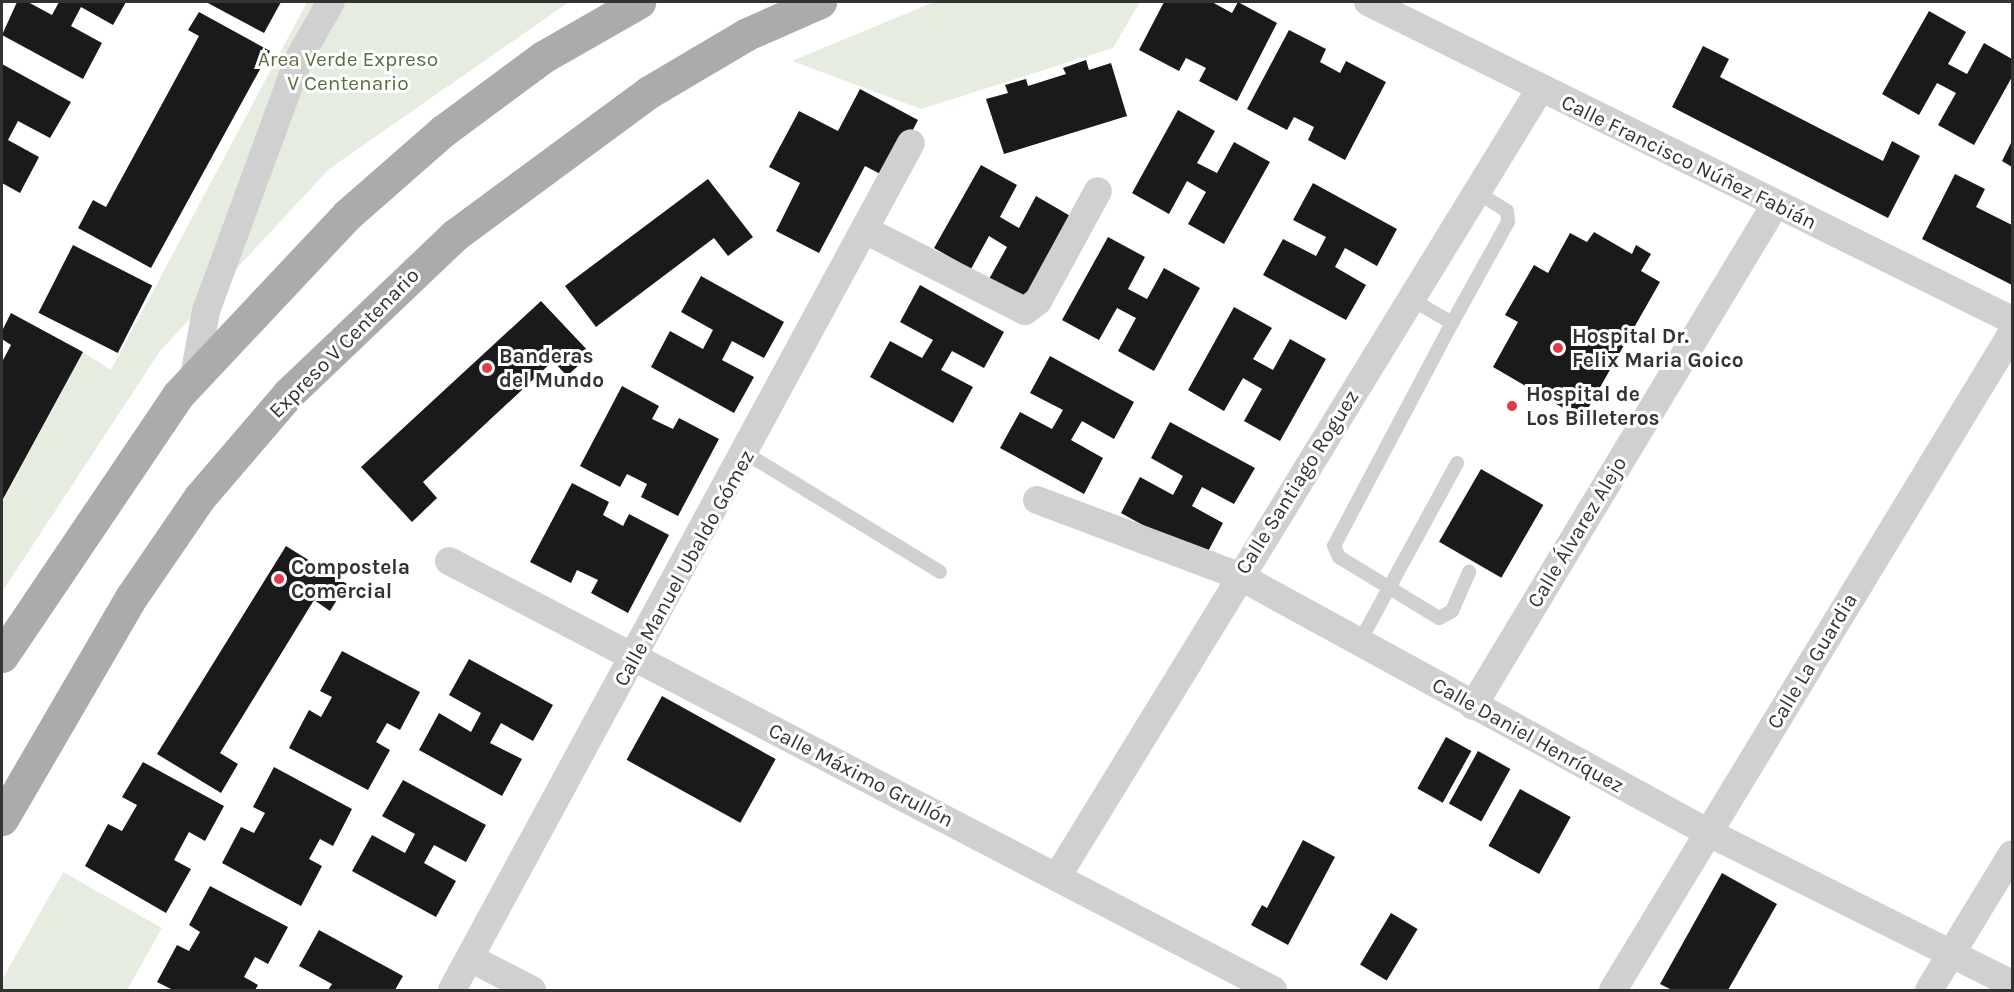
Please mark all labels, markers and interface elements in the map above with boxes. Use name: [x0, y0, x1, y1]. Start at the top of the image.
park label: Area Verde Expreso V Centenario: [258, 46, 438, 96]
street label: Calle Francisco Núñez Fabián: [1557, 89, 1821, 235]
street label: Expreso V Centenario: [264, 263, 424, 423]
place label: Hospital Dr. Felix Maria Goico: [1572, 323, 1744, 373]
marker: Hospital Dr. Felix Maria Goico: [1549, 339, 1567, 357]
place label: Banderas del Mundo: [499, 343, 604, 393]
marker: Banderas del Mundo: [480, 361, 494, 375]
place label: Hospital de Los Billeteros: [1526, 381, 1660, 431]
street label: Calle Santiago Roguez: [1230, 385, 1364, 579]
marker: Hospital de Los Billeteros: [1503, 397, 1521, 415]
street label: Calle Manuel Ubaldo Gómez: [608, 445, 760, 691]
street label: Calle Álvarez Alejo: [1522, 452, 1632, 612]
place label: Compostela Comercial: [291, 554, 410, 604]
marker: Compostela Comercial: [272, 572, 286, 586]
street label: Calle La Guardia: [1762, 589, 1862, 733]
street label: Calle Daniel Henríquez: [1428, 672, 1628, 798]
street label: Calle Máximo Grullón: [764, 717, 958, 833]

